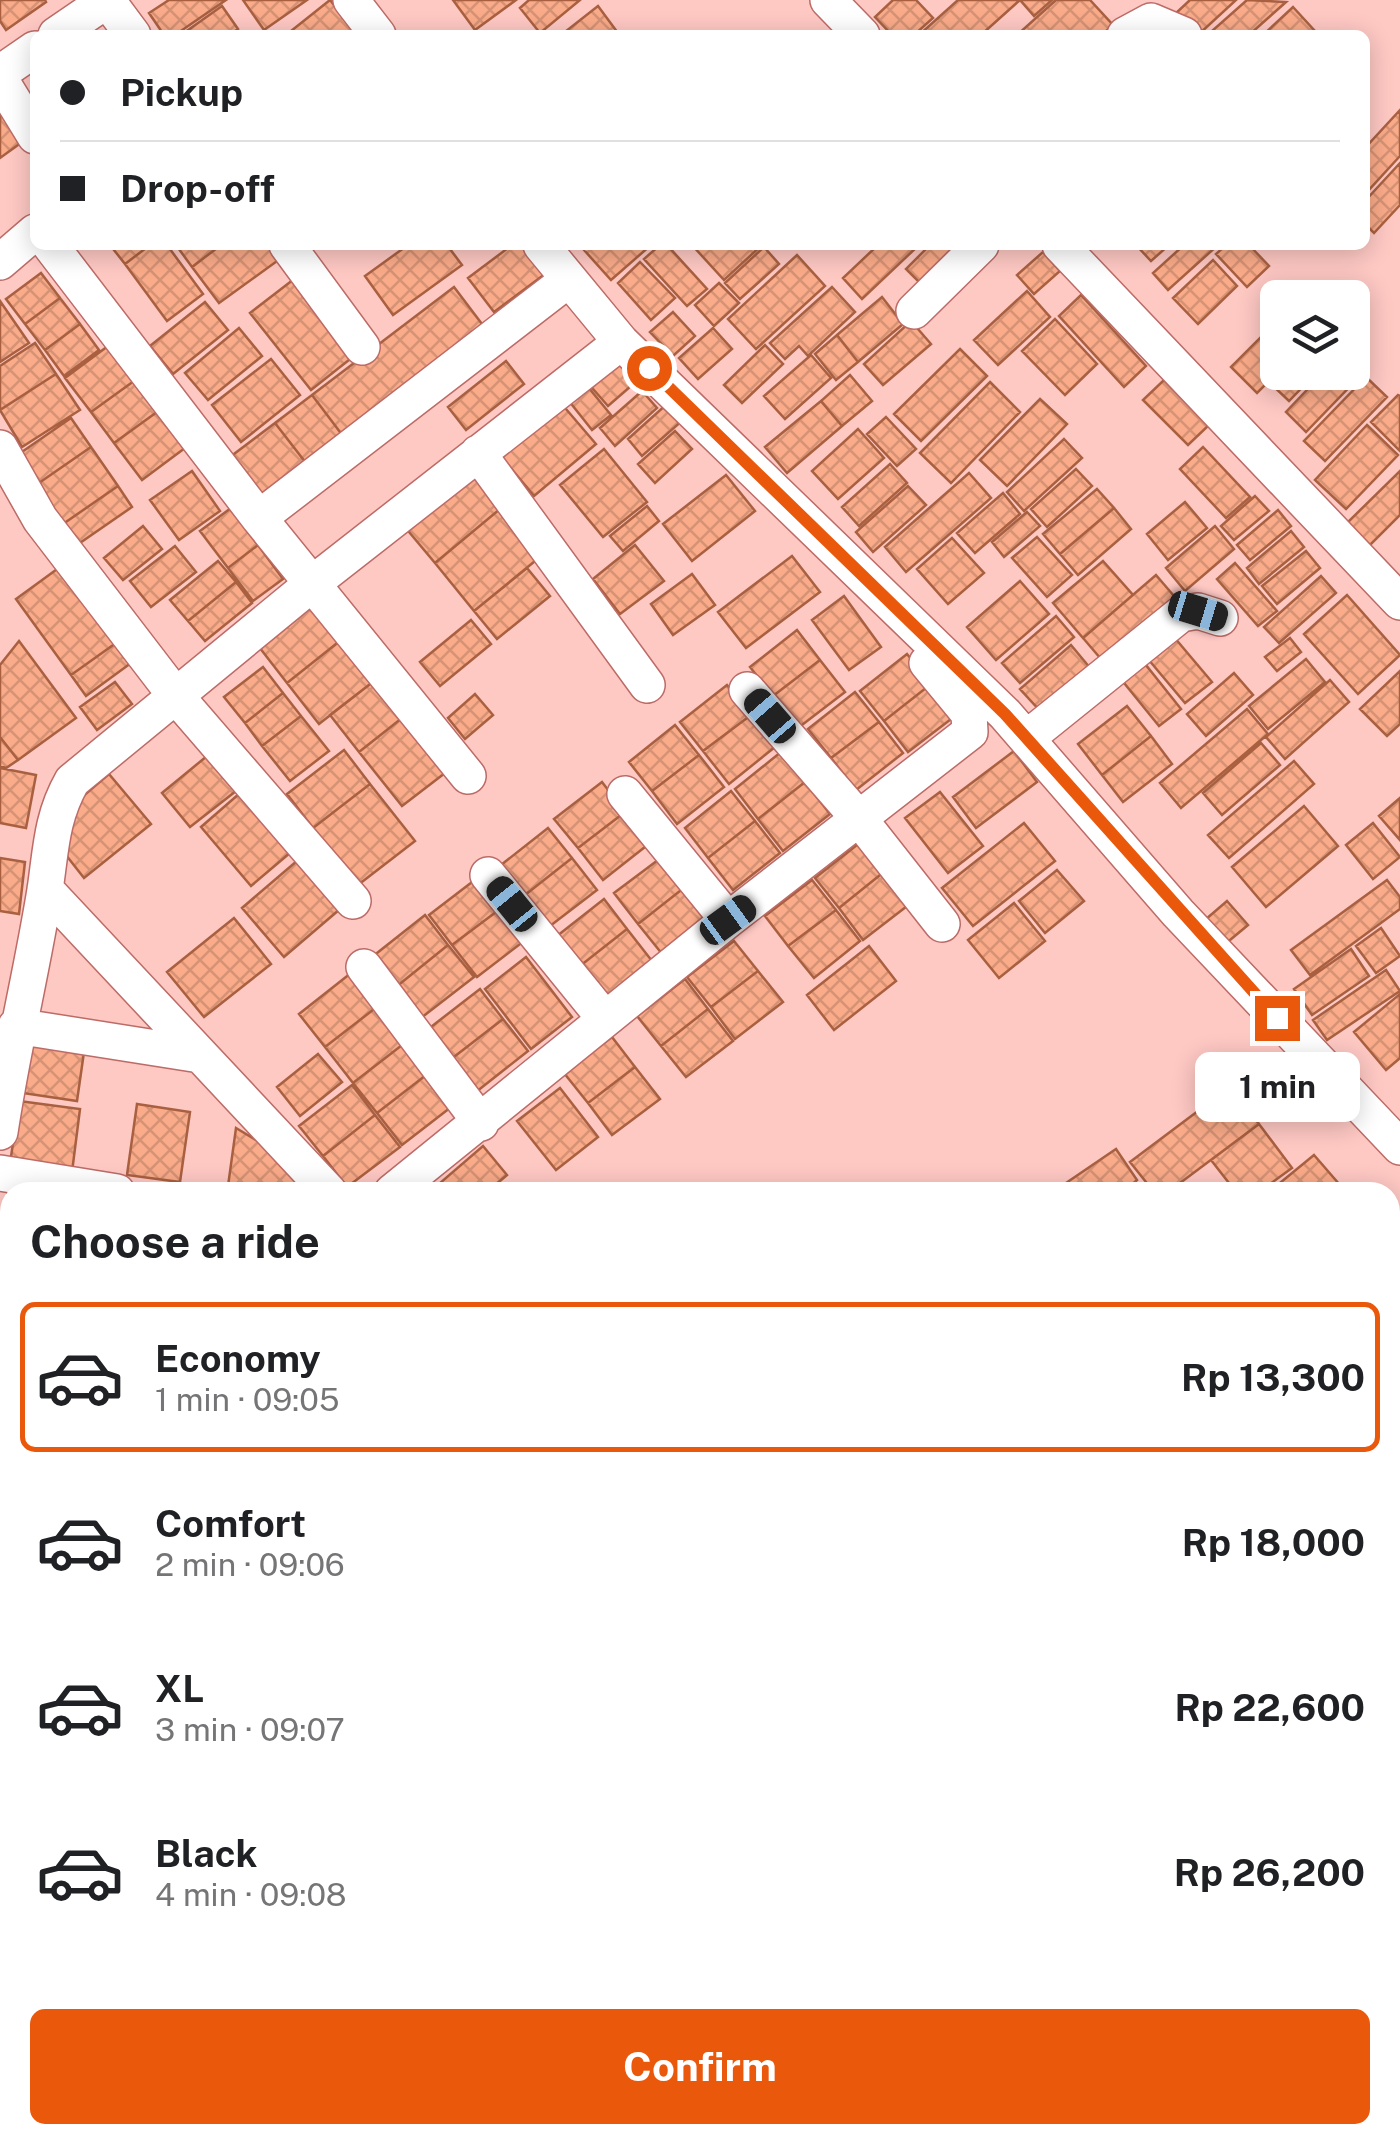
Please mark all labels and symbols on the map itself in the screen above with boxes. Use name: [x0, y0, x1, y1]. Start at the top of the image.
route start: [627, 346, 672, 391]
car: [1165, 588, 1231, 634]
car: [739, 684, 801, 748]
car: [481, 871, 543, 937]
car: [695, 890, 761, 950]
route end: [1255, 996, 1300, 1041]
callout: 1 min: [1194, 1053, 1360, 1123]

